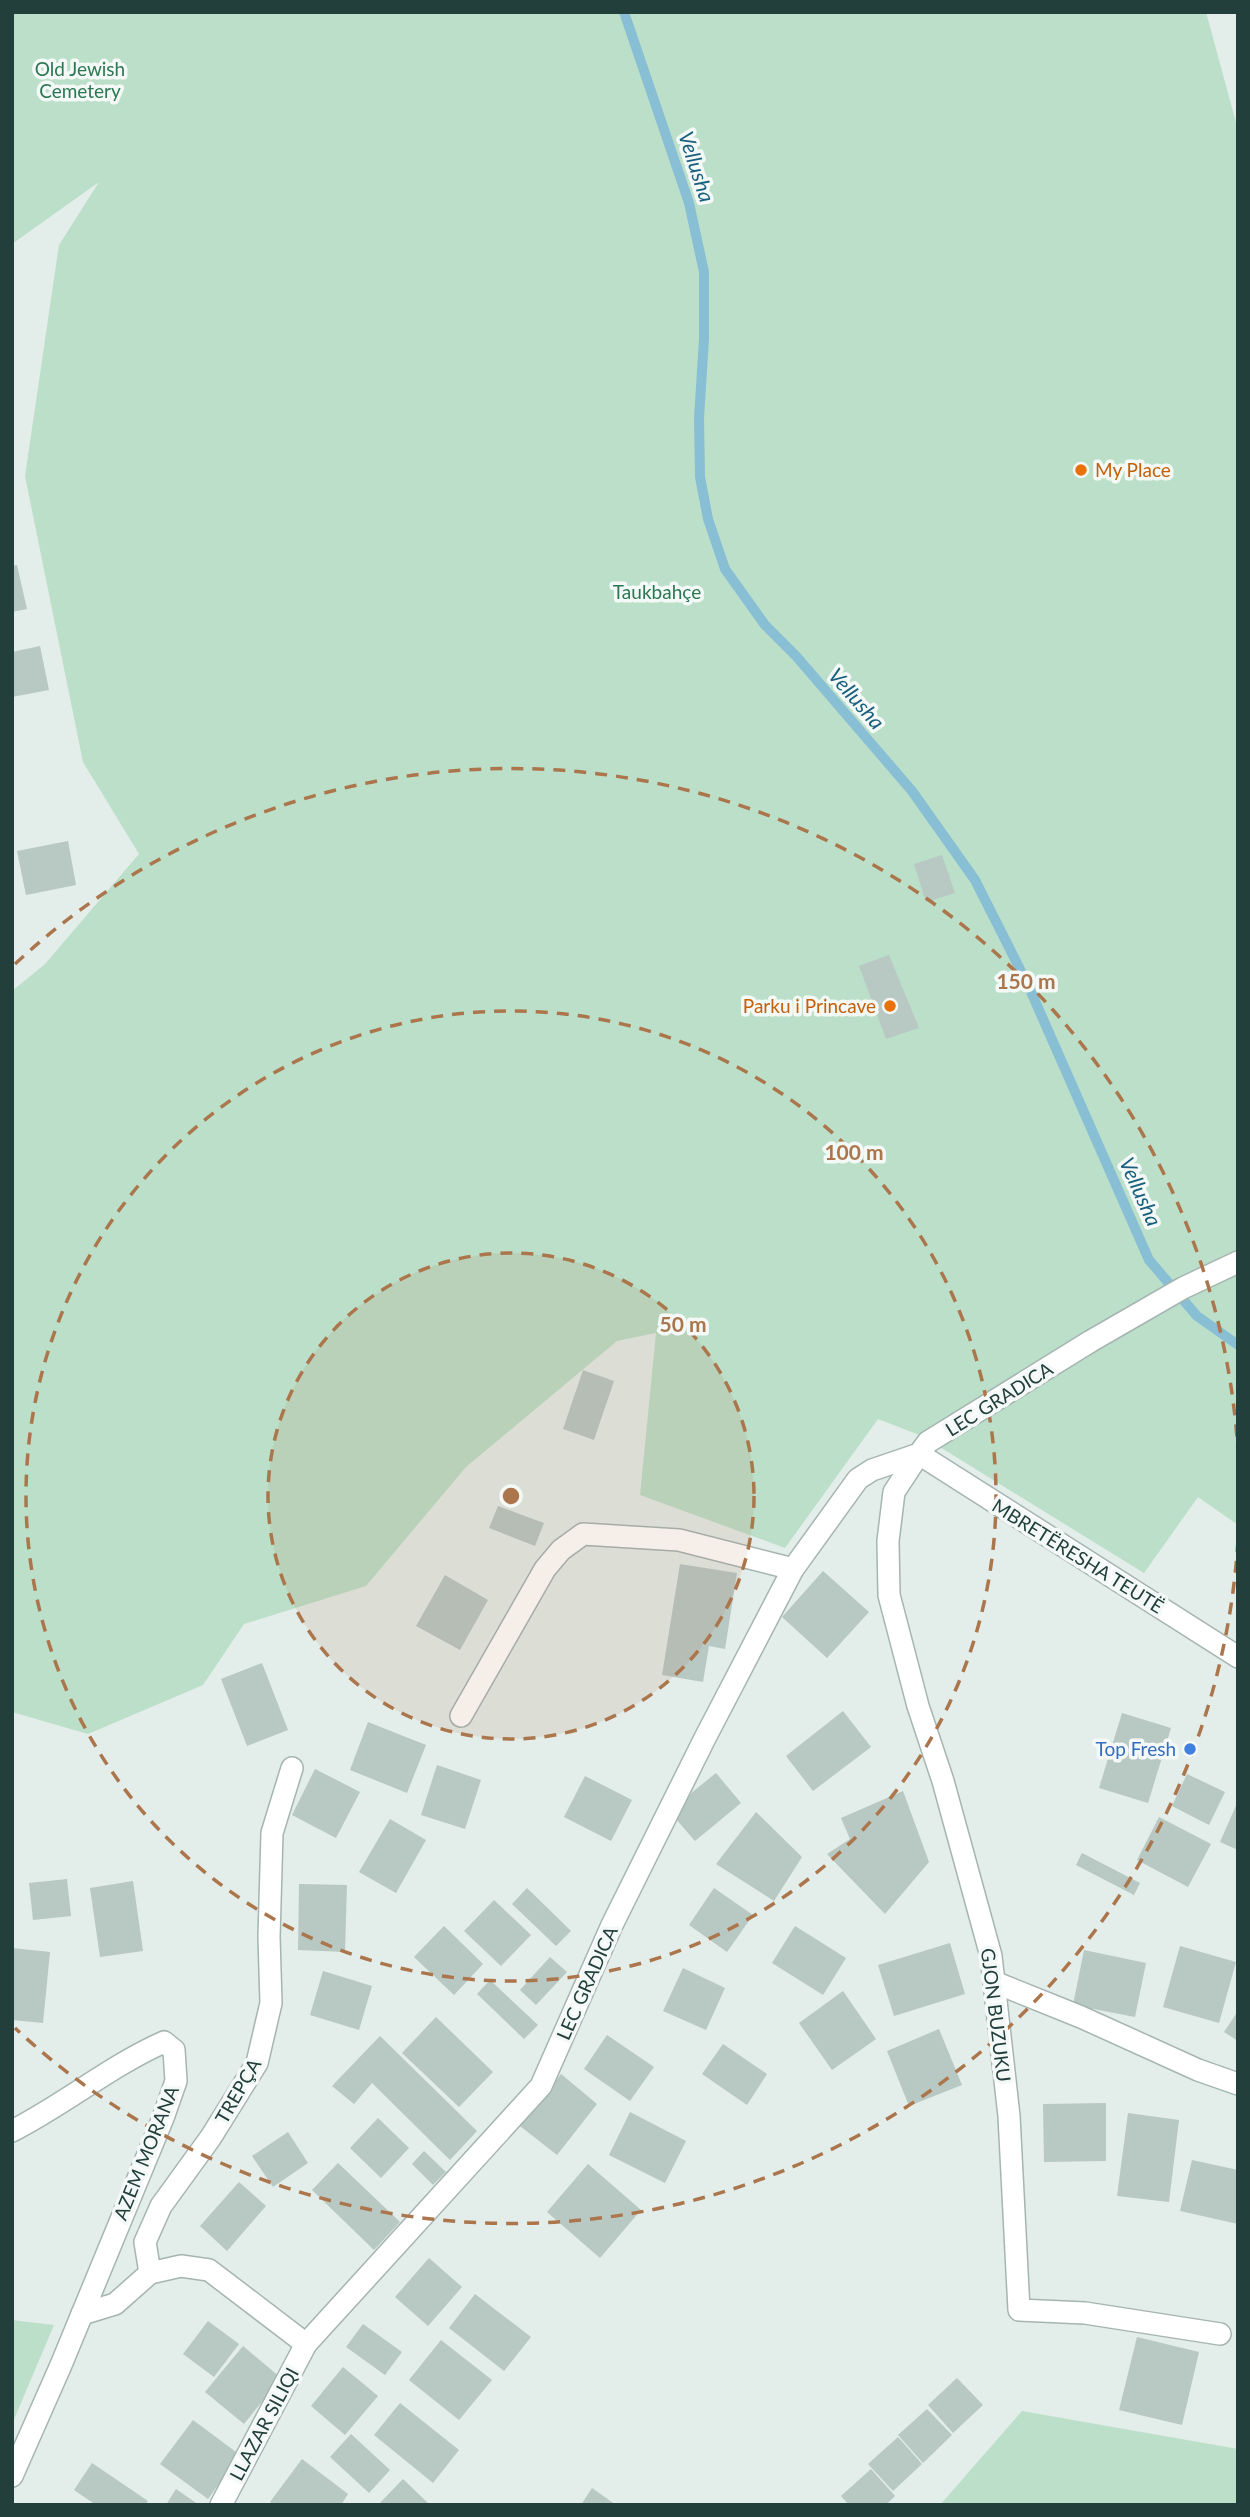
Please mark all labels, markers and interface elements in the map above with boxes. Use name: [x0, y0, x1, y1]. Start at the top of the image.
park label: Old Jewish Cemetery: [35, 57, 125, 102]
water label: Vellusha: [674, 128, 721, 205]
place label: My Place: [1095, 458, 1171, 481]
marker: My Place: [1073, 462, 1089, 478]
park label: Taukbahçe: [613, 580, 701, 603]
water label: Vellusha: [824, 662, 890, 734]
text: 150 m: [996, 968, 1056, 993]
place label: Parku i Princave: [743, 994, 876, 1017]
marker: Parku i Princave: [882, 998, 898, 1014]
text: 100 m: [824, 1139, 884, 1164]
water label: Vellusha: [1115, 1153, 1168, 1230]
text: 50 m: [659, 1311, 707, 1336]
street label: LEC GRADICA: [941, 1356, 1057, 1441]
centre of rings: [499, 1484, 523, 1508]
street label: MBRETËRESHA TEUTË: [988, 1493, 1168, 1618]
place label: Top Fresh: [1095, 1737, 1176, 1760]
marker: Top Fresh: [1182, 1741, 1198, 1757]
street label: LEC GRADICA: [551, 1922, 622, 2043]
street label: GJON BUZUKU: [977, 1947, 1016, 2083]
street label: TREPÇA: [210, 2054, 265, 2127]
street label: AZEM MORANA: [108, 2082, 183, 2223]
street label: LLAZAR SILIQI: [224, 2363, 303, 2484]

